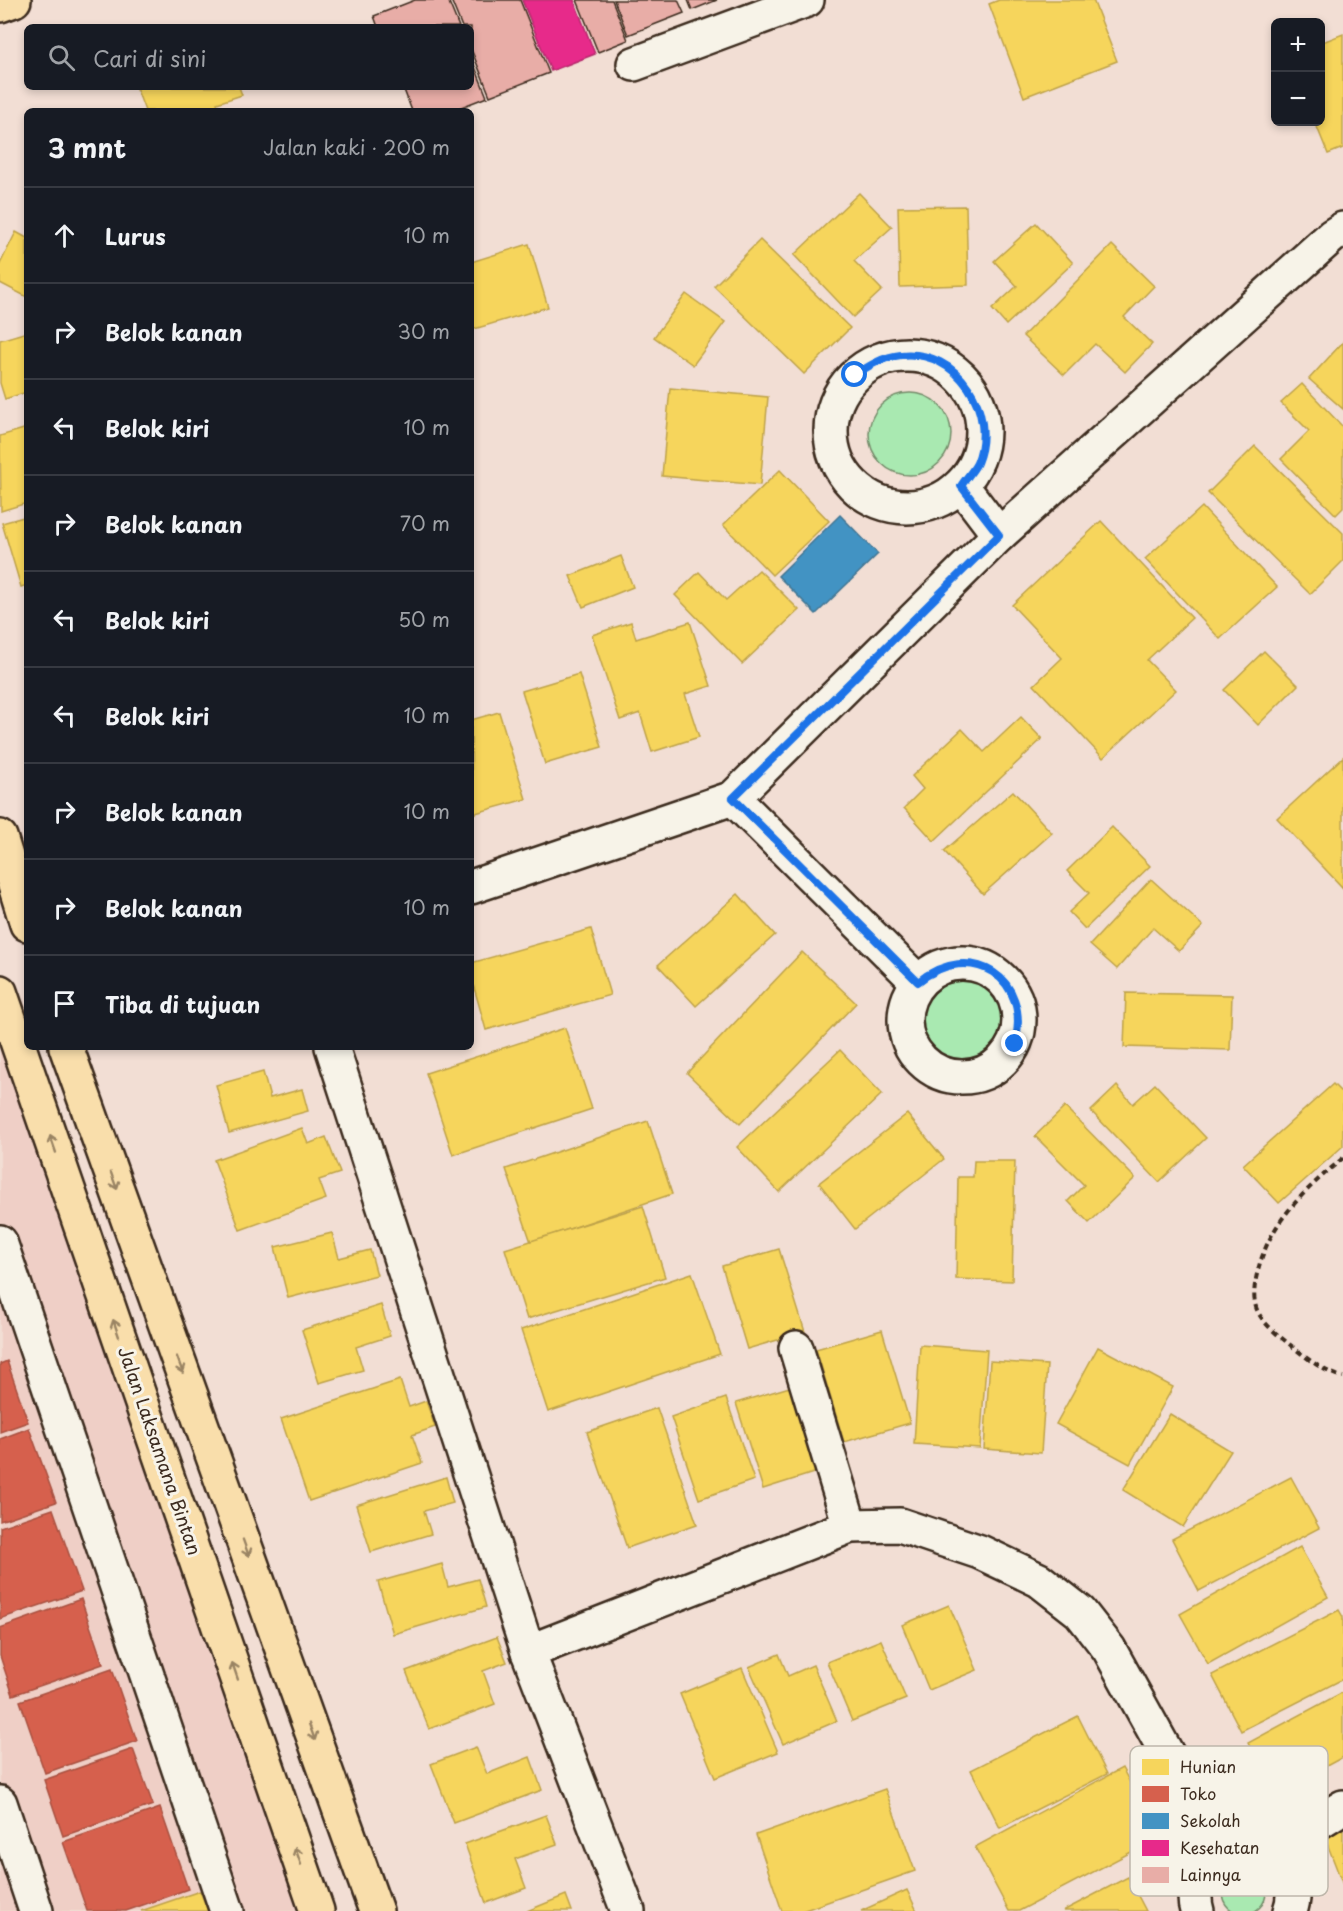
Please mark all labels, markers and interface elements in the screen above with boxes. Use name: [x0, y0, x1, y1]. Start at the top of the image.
map controls: [1271, 18, 1325, 126]
button: +: [1271, 18, 1325, 72]
search box: [24, 24, 474, 90]
icon: search: [45, 41, 78, 74]
text: Cari di sini: [93, 41, 206, 74]
button: −: [1271, 72, 1325, 126]
text: 3 mnt: [48, 128, 126, 167]
text: Jalan kaki · 200 m: [263, 132, 450, 162]
icon: ahead: [48, 219, 81, 252]
text: Lurus: [105, 219, 166, 252]
text: 10 m: [403, 220, 450, 250]
icon: right: [48, 315, 81, 348]
text: Belok kanan: [105, 315, 242, 348]
text: 30 m: [397, 316, 450, 346]
route start: [841, 361, 867, 387]
icon: left: [48, 411, 81, 444]
text: Belok kiri: [105, 411, 209, 444]
text: 10 m: [403, 412, 450, 442]
icon: right: [48, 507, 81, 540]
text: Belok kanan: [105, 507, 242, 540]
text: 70 m: [400, 508, 450, 538]
icon: left: [48, 603, 81, 636]
text: Belok kiri: [105, 603, 209, 636]
text: 50 m: [398, 604, 450, 634]
icon: left: [48, 699, 81, 732]
text: Belok kiri: [105, 699, 209, 732]
text: 10 m: [403, 700, 450, 730]
icon: right: [48, 795, 81, 828]
text: Belok kanan: [105, 795, 242, 828]
text: 10 m: [403, 796, 450, 826]
icon: right: [48, 891, 81, 924]
text: Belok kanan: [105, 891, 242, 924]
text: 10 m: [403, 892, 450, 922]
icon: arrive: [48, 987, 81, 1020]
text: Tiba di tujuan: [105, 987, 260, 1020]
route end: [1001, 1030, 1027, 1056]
one-way arrow: [47, 1135, 58, 1154]
one-way arrow: [109, 1171, 120, 1190]
one-way arrow: [110, 1319, 121, 1338]
street label: Jalan Laksamana Bintan: [112, 1343, 209, 1558]
one-way arrow: [175, 1355, 186, 1374]
one-way arrow: [241, 1538, 252, 1557]
one-way arrow: [228, 1662, 239, 1681]
one-way arrow: [307, 1722, 318, 1741]
legend: [1130, 1746, 1328, 1896]
text: Hunian: [1180, 1754, 1236, 1778]
text: Toko: [1180, 1781, 1216, 1805]
text: Sekolah: [1180, 1808, 1241, 1832]
text: Kesehatan: [1180, 1835, 1260, 1859]
one-way arrow: [292, 1847, 303, 1866]
text: Lainnya: [1180, 1862, 1241, 1886]

